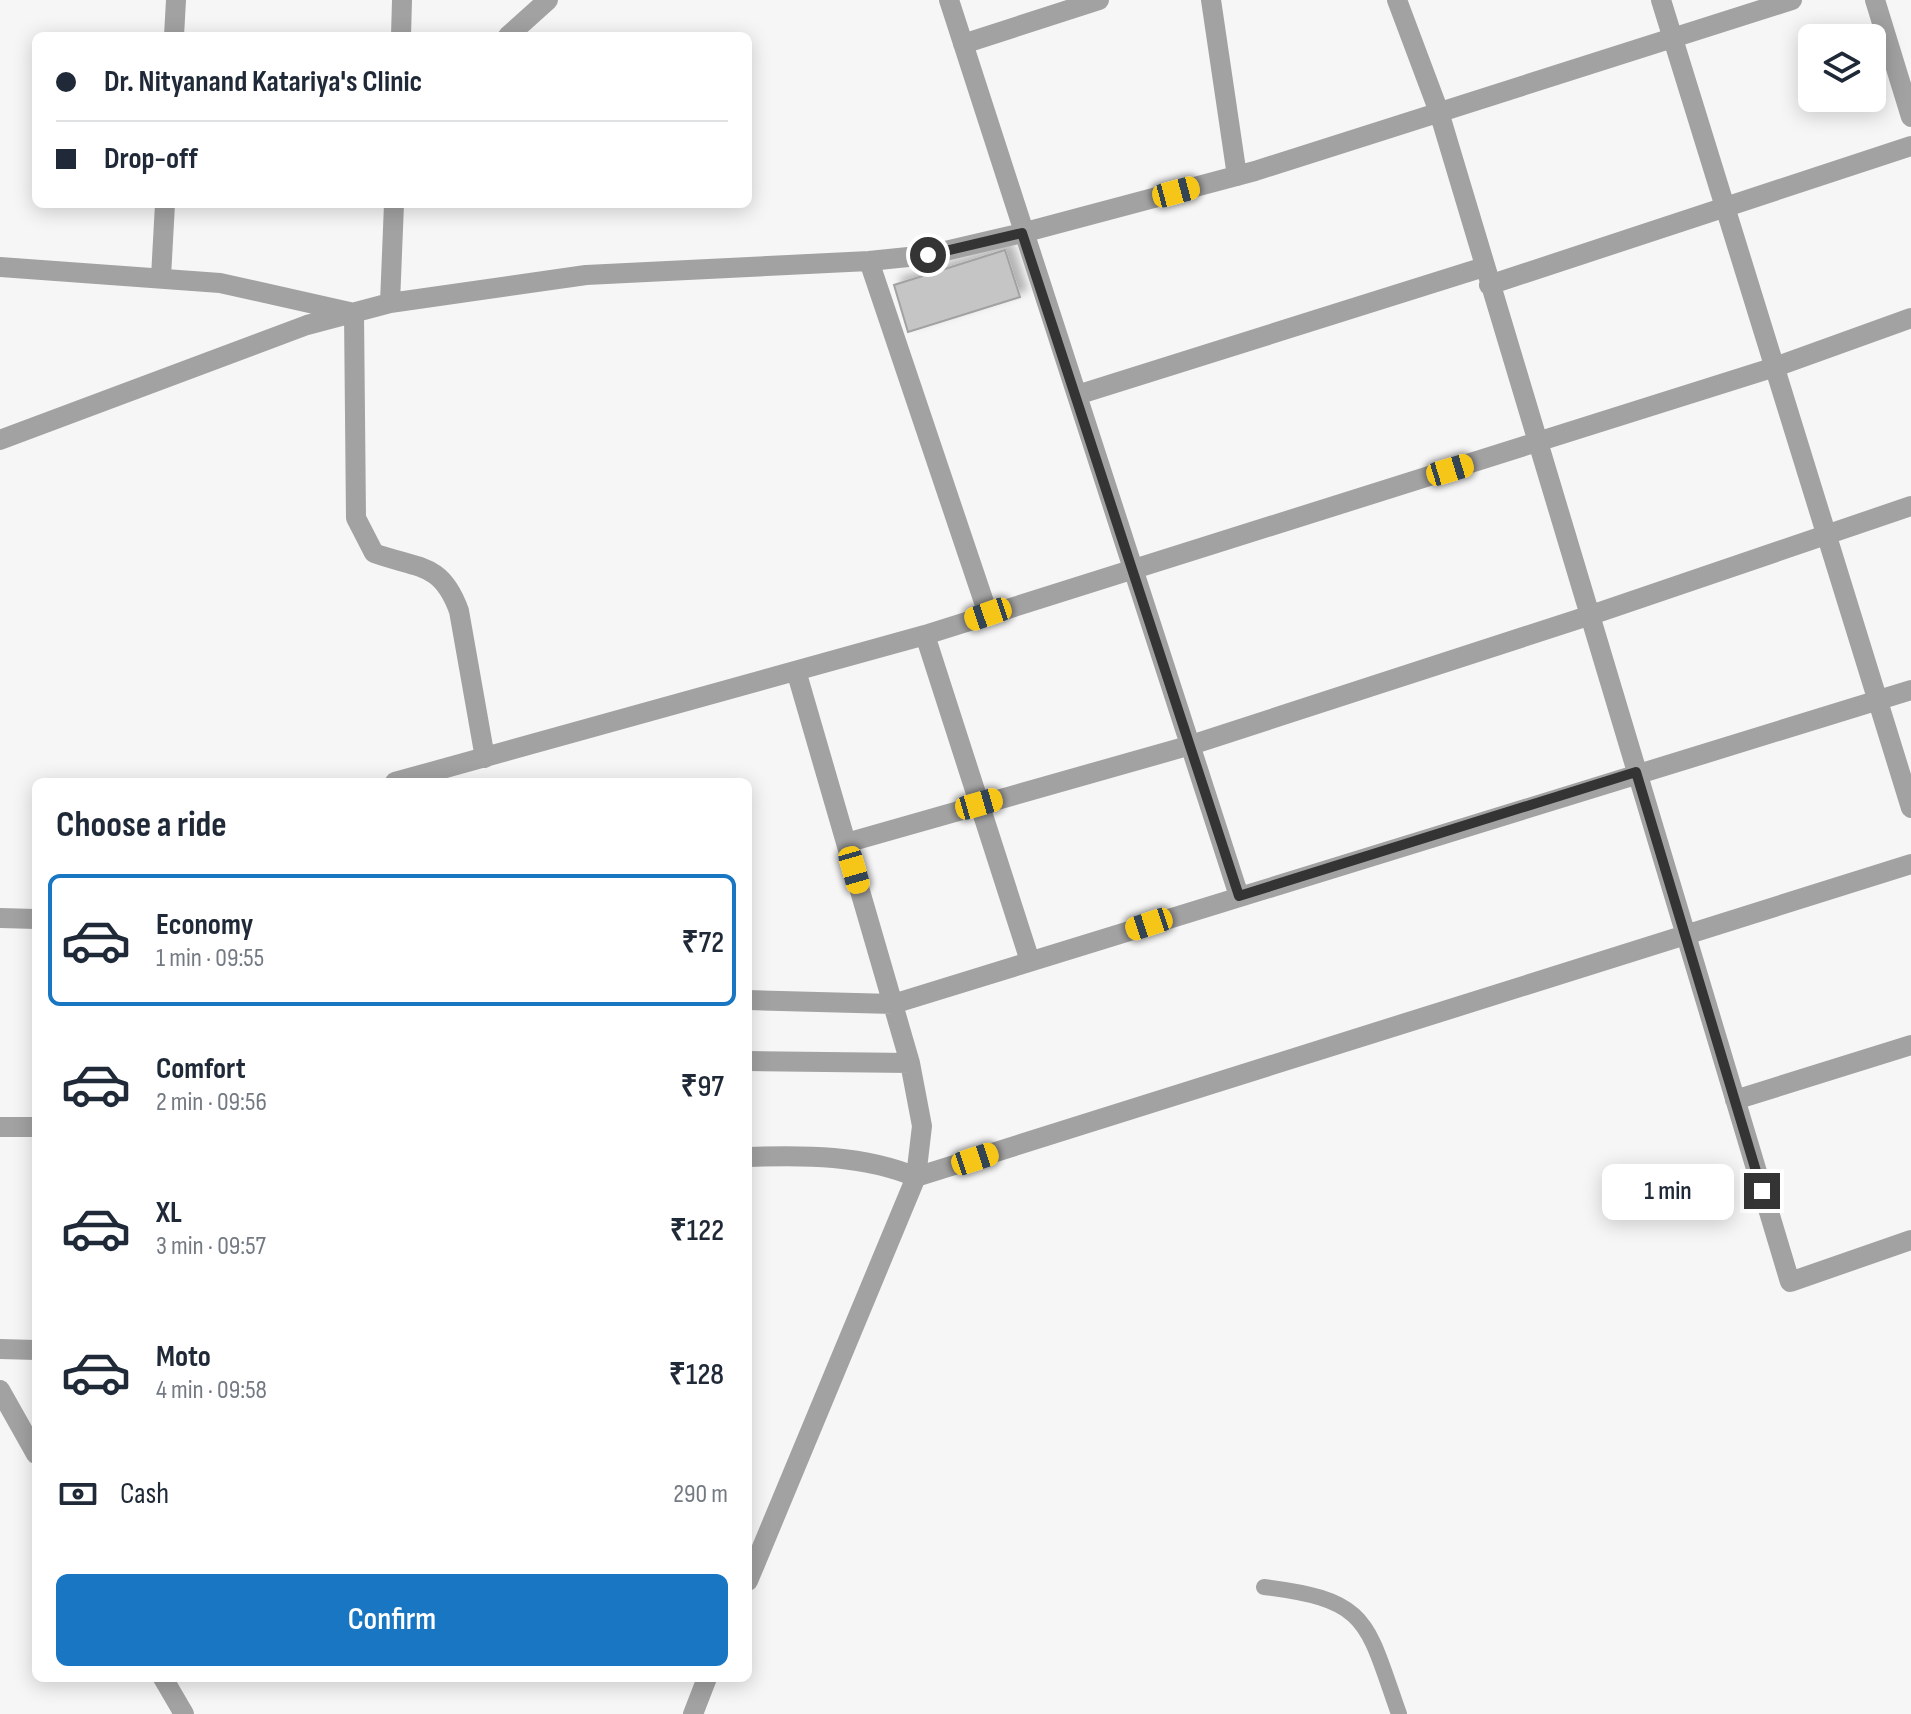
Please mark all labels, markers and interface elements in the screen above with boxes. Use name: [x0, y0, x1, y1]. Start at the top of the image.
map controls: [1798, 24, 1886, 112]
button: layers: [1798, 24, 1886, 112]
text: Dr. Nityanand Katariya's Clinic: [104, 64, 422, 100]
text: Drop-off: [104, 141, 198, 177]
car: [1150, 174, 1202, 210]
route start: [910, 237, 946, 273]
car: [1424, 452, 1476, 488]
car: [961, 595, 1015, 633]
car: [953, 786, 1005, 822]
text: Choose a ride: [56, 804, 227, 847]
car: [836, 844, 872, 896]
icon: car: [60, 904, 132, 976]
car: [1122, 905, 1176, 943]
text: Economy: [156, 907, 253, 943]
text: ₹72: [681, 925, 724, 961]
text: 1 min · 09:55: [156, 943, 264, 974]
icon: car: [60, 1048, 132, 1120]
text: Comfort: [156, 1051, 246, 1087]
text: ₹97: [680, 1069, 724, 1105]
text: 2 min · 09:56: [156, 1087, 267, 1118]
car: [948, 1140, 1002, 1178]
callout: 1 min: [1602, 1163, 1734, 1219]
route end: [1744, 1173, 1780, 1209]
text: 1 min: [1644, 1176, 1692, 1207]
icon: car: [60, 1192, 132, 1264]
text: XL: [156, 1195, 182, 1231]
text: ₹122: [670, 1213, 724, 1249]
text: 3 min · 09:57: [156, 1231, 266, 1262]
icon: car: [60, 1336, 132, 1408]
text: Moto: [156, 1339, 211, 1375]
text: ₹128: [669, 1357, 724, 1393]
text: 4 min · 09:58: [156, 1375, 267, 1406]
icon: cash: [56, 1472, 100, 1516]
text: Cash: [120, 1476, 169, 1512]
text: 290 m: [673, 1479, 728, 1510]
button: Confirm: [56, 1574, 728, 1666]

